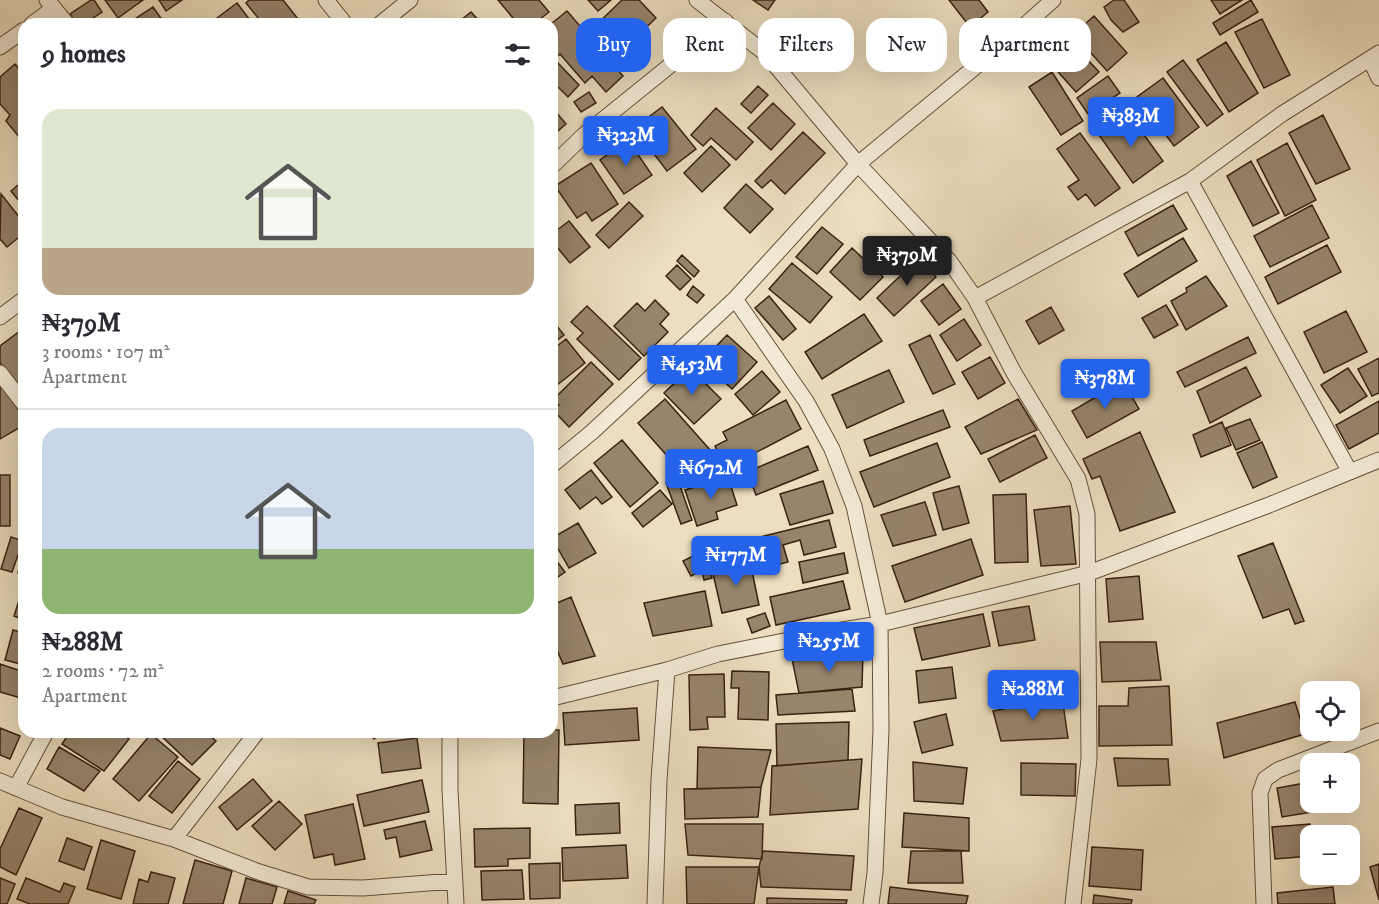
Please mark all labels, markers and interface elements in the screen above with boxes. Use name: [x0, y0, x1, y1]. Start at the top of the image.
chip: Buy: [576, 18, 651, 72]
chip: Rent: [663, 18, 746, 72]
chip: Filters: [758, 18, 854, 72]
chip: New: [866, 18, 947, 72]
chip: Apartment: [959, 18, 1091, 72]
text: 9 homes: [42, 38, 126, 71]
icon: filters: [501, 38, 534, 71]
pin: ₦383M: [1089, 97, 1173, 148]
text: ₦383M: [1102, 104, 1160, 129]
pin: ₦323M: [584, 116, 668, 167]
text: ₦323M: [597, 123, 655, 148]
icon: home: [234, 148, 342, 256]
pin: ₦379M: [865, 236, 949, 287]
text: ₦379M: [877, 243, 937, 268]
text: ₦379M: [42, 307, 121, 340]
text: 3 rooms · 107 m²: [42, 340, 170, 365]
pin: ₦453M: [650, 345, 734, 396]
text: ₦453M: [661, 352, 723, 377]
pin: ₦378M: [1063, 359, 1147, 410]
text: Apartment: [42, 365, 127, 390]
text: ₦378M: [1075, 366, 1135, 391]
pin: ₦672M: [669, 449, 753, 500]
text: ₦672M: [679, 456, 743, 481]
icon: home: [234, 467, 342, 575]
pin: ₦177M: [694, 536, 778, 587]
text: ₦177M: [705, 543, 767, 568]
pin: ₦255M: [787, 622, 871, 673]
text: ₦288M: [42, 626, 123, 659]
text: ₦255M: [798, 629, 860, 654]
text: 2 rooms · 72 m²: [42, 659, 164, 684]
pin: ₦288M: [991, 670, 1075, 721]
text: ₦288M: [1002, 677, 1064, 702]
map controls: [1300, 681, 1360, 885]
button: locate: [1300, 681, 1360, 741]
text: Apartment: [42, 684, 127, 709]
button: +: [1300, 753, 1360, 813]
button: −: [1300, 825, 1360, 885]

